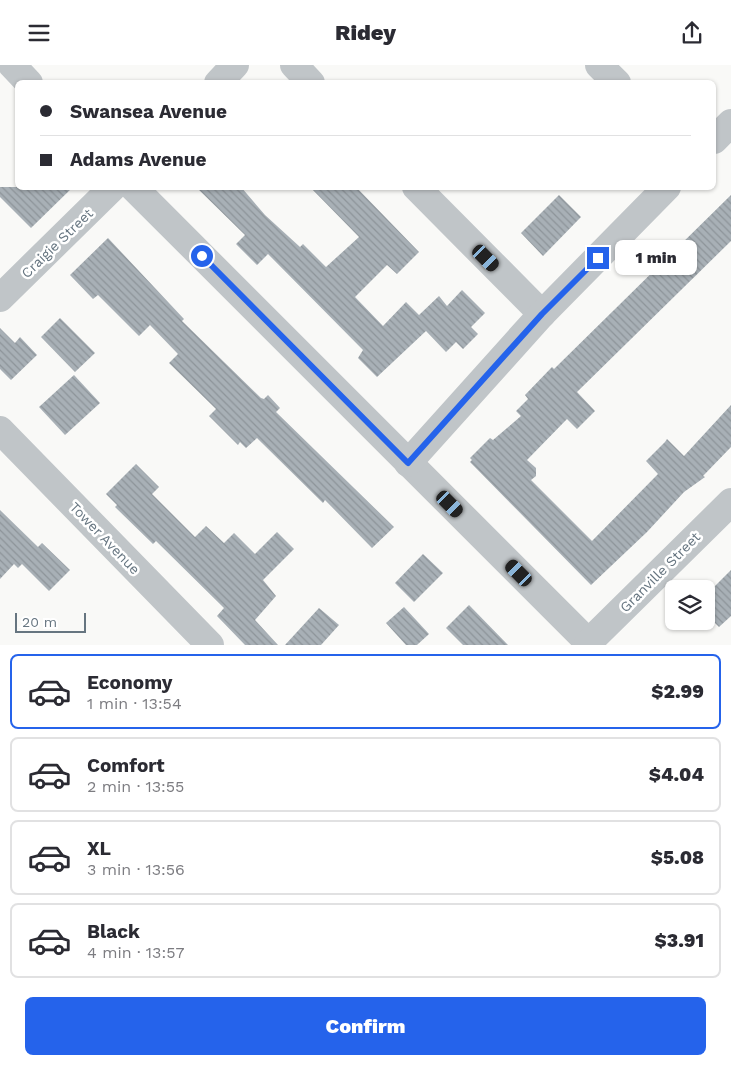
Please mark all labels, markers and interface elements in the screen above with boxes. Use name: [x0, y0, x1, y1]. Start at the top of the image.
icon: menu: [25, 19, 53, 47]
icon: share: [678, 19, 706, 47]
text: Ridey: [335, 20, 396, 45]
text: Swansea Avenue: [70, 100, 227, 123]
text: Adams Avenue: [70, 148, 207, 171]
street label: Craigie Street: [18, 205, 96, 281]
callout: 1 min: [616, 241, 698, 275]
car: [470, 242, 501, 274]
route start: [191, 245, 213, 267]
route end: [587, 247, 609, 269]
text: 1 min: [635, 248, 677, 267]
car: [434, 488, 465, 520]
street label: Tower Avenue: [67, 499, 143, 577]
street label: Granville Street: [617, 529, 703, 615]
car: [503, 557, 534, 589]
map controls: [665, 580, 715, 630]
button: layers: [665, 580, 715, 630]
scale bar: [15, 610, 86, 633]
text: 20 m: [22, 614, 57, 630]
icon: car: [27, 669, 72, 714]
text: Economy: [87, 671, 172, 694]
text: $2.99: [651, 680, 704, 703]
text: 1 min · 13:54: [87, 694, 182, 713]
icon: car: [27, 752, 72, 797]
text: Comfort: [87, 754, 165, 777]
text: $4.04: [649, 763, 704, 786]
text: 2 min · 13:55: [87, 777, 184, 796]
icon: car: [27, 835, 72, 880]
text: XL: [87, 837, 111, 860]
text: $5.08: [651, 846, 704, 869]
text: 3 min · 13:56: [87, 860, 185, 879]
icon: car: [27, 918, 72, 963]
text: Black: [87, 920, 140, 943]
text: $3.91: [655, 929, 704, 952]
text: 4 min · 13:57: [87, 943, 184, 962]
button: Confirm: [25, 997, 706, 1055]

